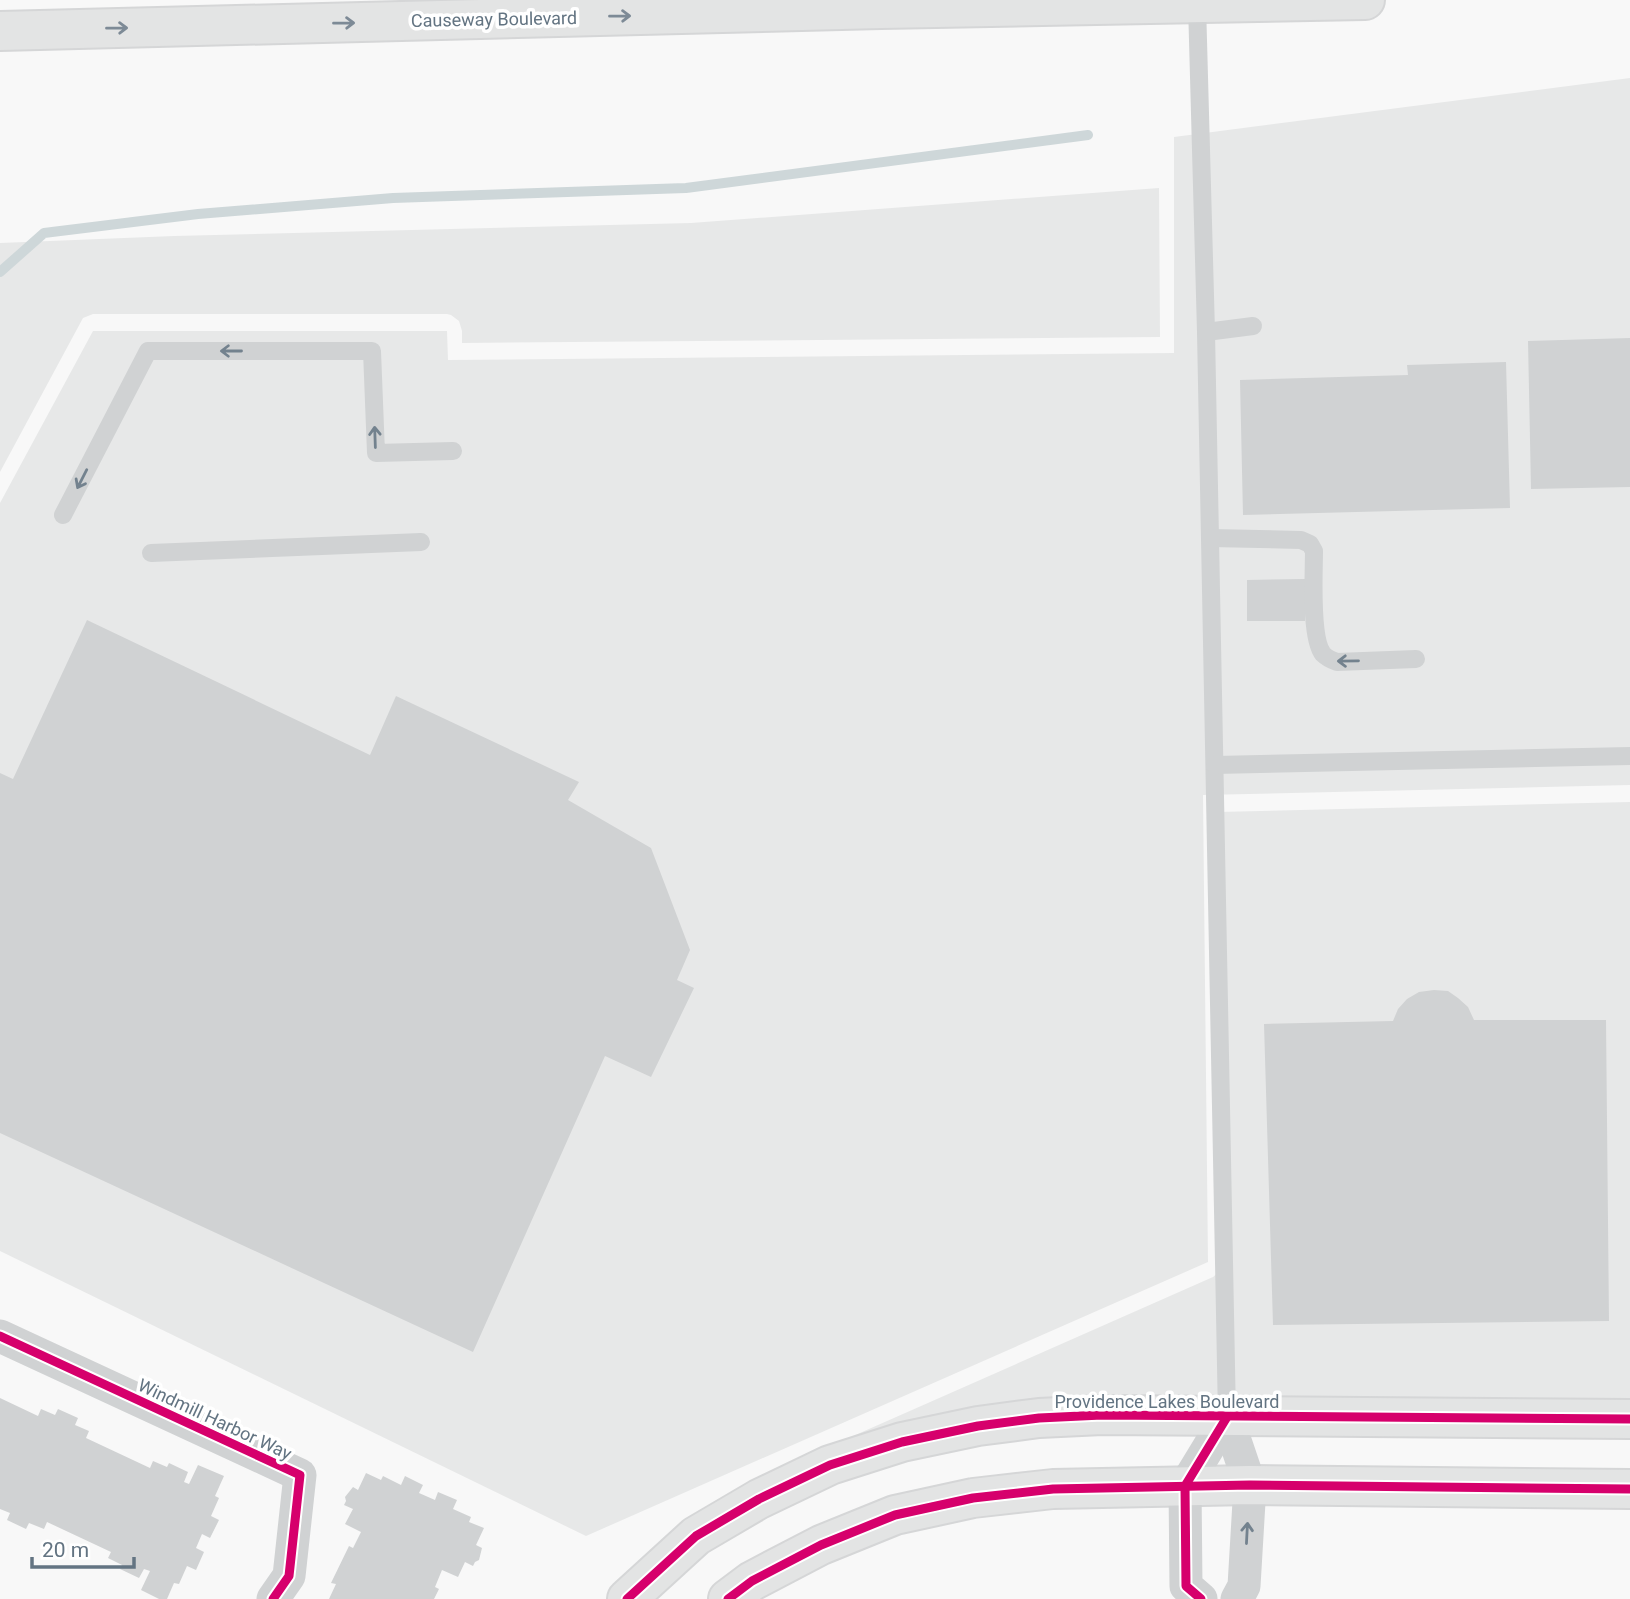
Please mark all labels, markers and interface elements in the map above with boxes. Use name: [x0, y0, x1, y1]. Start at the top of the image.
street label: Causeway Boulevard: [411, 7, 577, 31]
one-way arrow: [609, 9, 632, 23]
one-way arrow: [332, 16, 355, 29]
one-way arrow: [105, 22, 128, 35]
one-way arrow: [220, 344, 243, 358]
one-way arrow: [369, 426, 382, 449]
one-way arrow: [74, 469, 88, 489]
one-way arrow: [1337, 654, 1360, 668]
street label: Windmill Harbor Way: [135, 1374, 296, 1464]
street label: Providence Lakes Boulevard: [1055, 1391, 1279, 1412]
one-way arrow: [1241, 1522, 1254, 1545]
scale bar: [32, 1526, 133, 1570]
text: 20 m: [42, 1538, 89, 1562]

